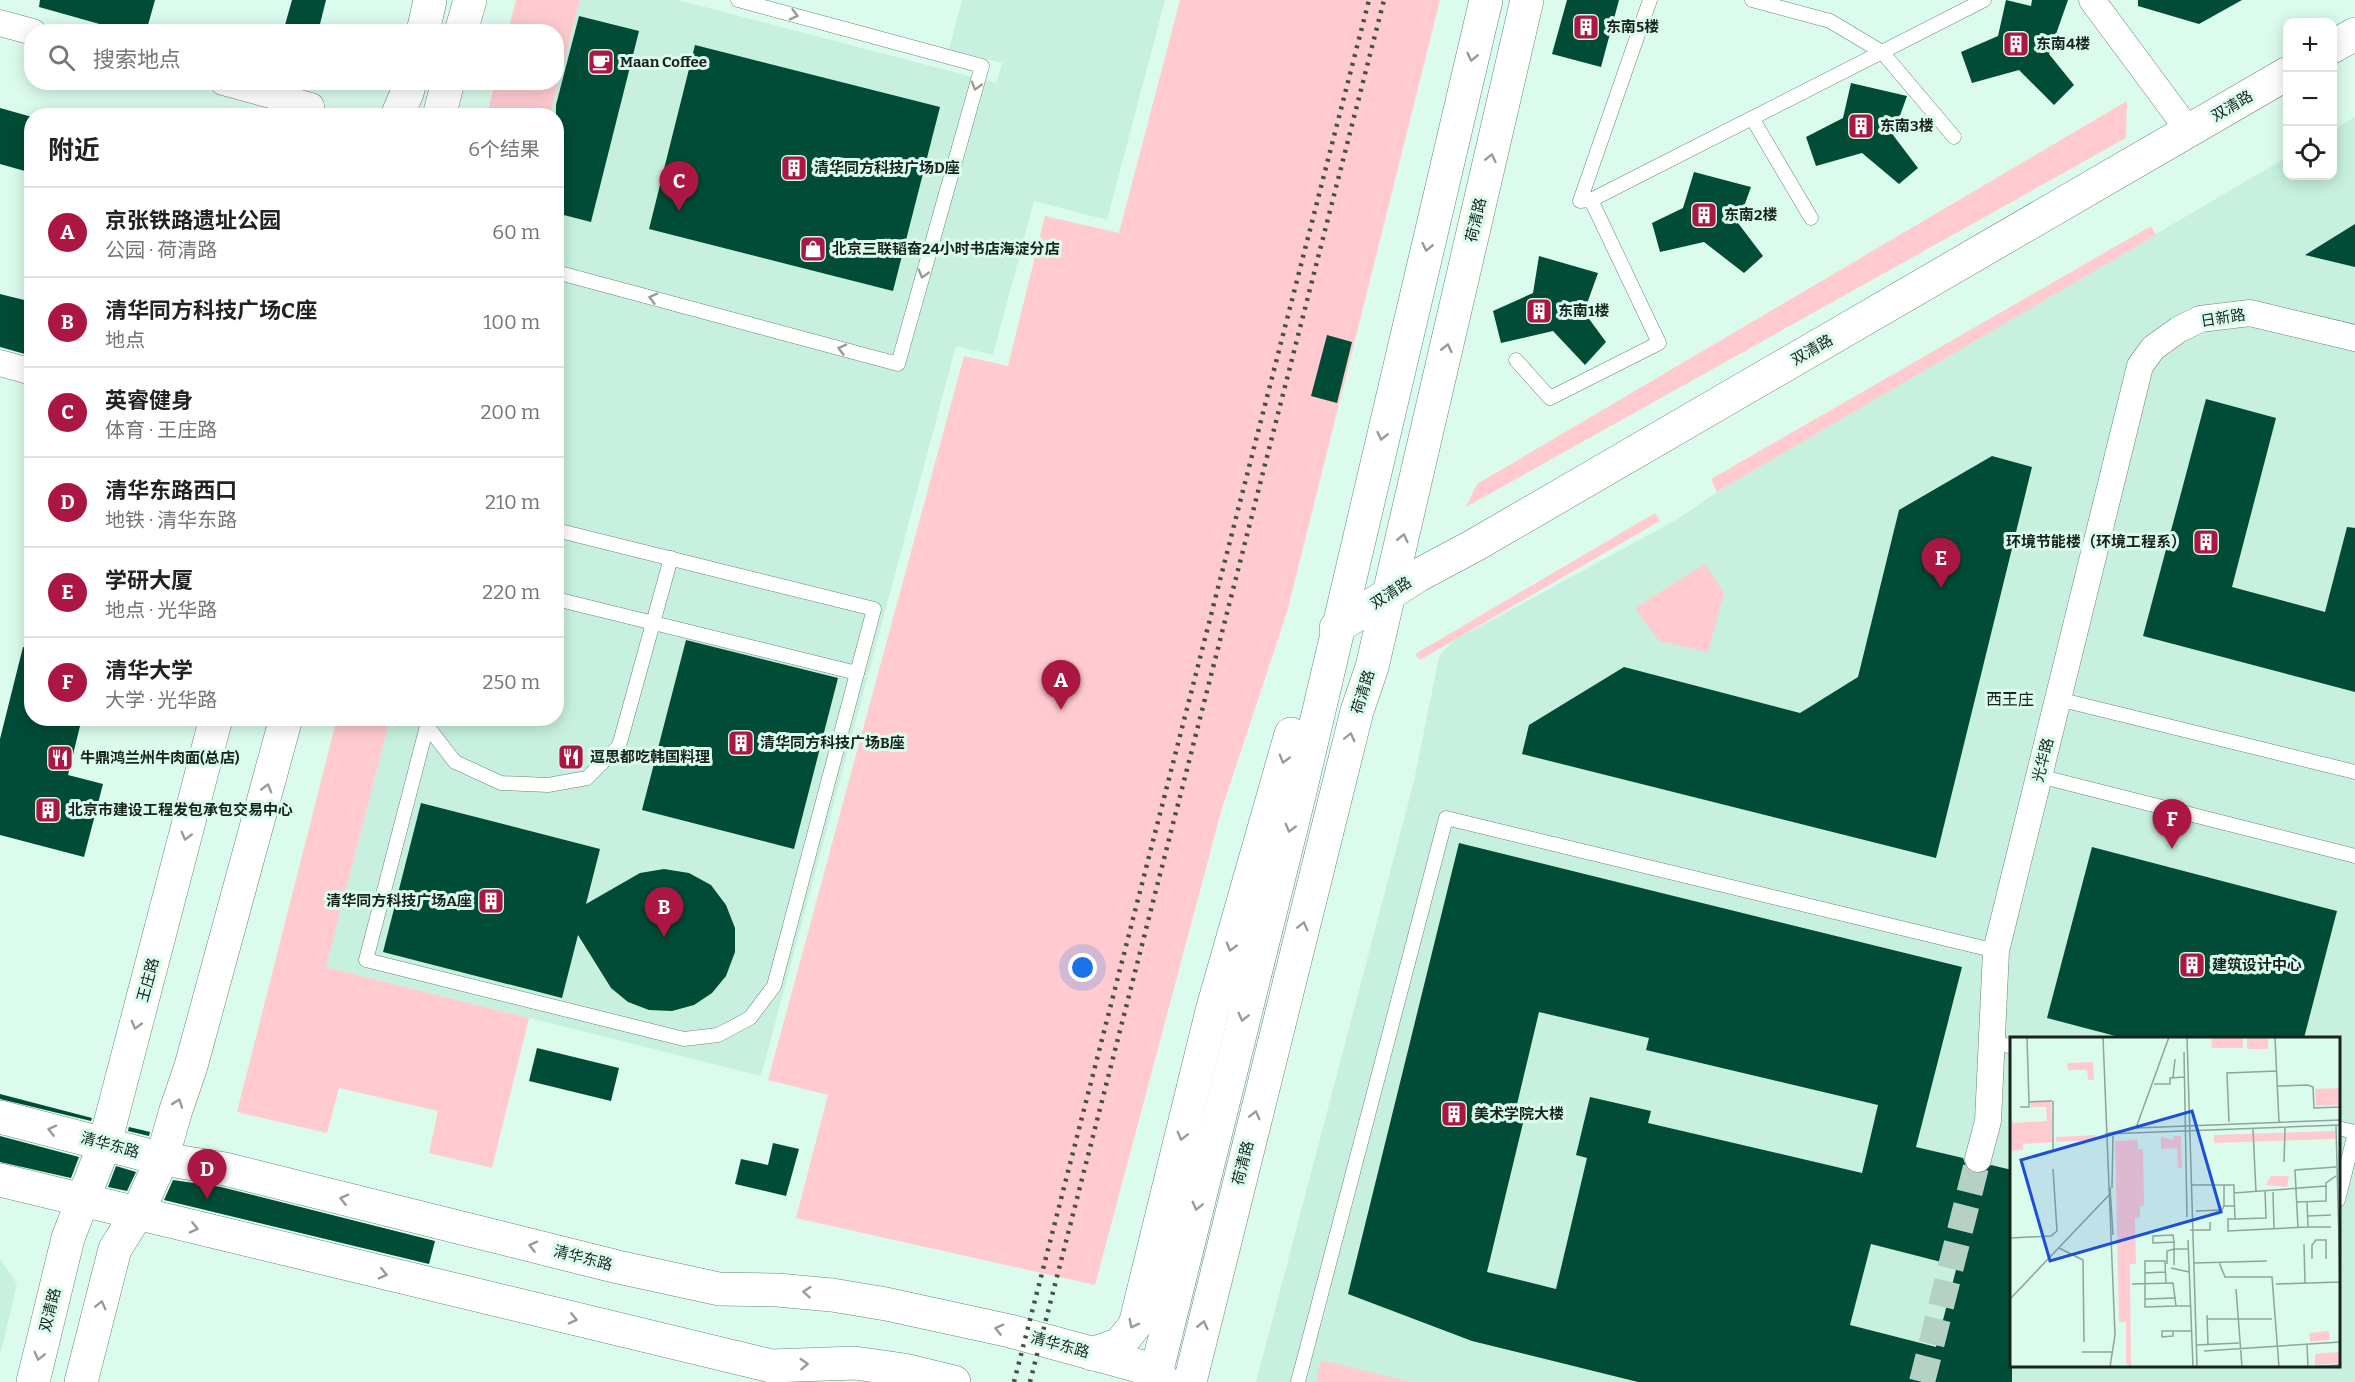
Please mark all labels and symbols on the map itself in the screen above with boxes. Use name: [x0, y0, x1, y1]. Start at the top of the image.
one-way arrow: [789, 8, 799, 20]
building icon: 东南5楼: [1571, 12, 1601, 42]
place label: 东南5楼: [1606, 18, 1659, 36]
building icon: 东南4楼: [2001, 29, 2031, 59]
place label: 东南4楼: [2036, 35, 2090, 53]
cafe icon: Maan Coffee: [586, 47, 616, 77]
one-way arrow: [1467, 52, 1480, 62]
place label: Maan Coffee: [620, 53, 707, 71]
one-way arrow: [971, 81, 983, 91]
street label: 双清路: [2208, 87, 2256, 125]
building icon: 东南3楼: [1846, 111, 1876, 141]
place label: 东南3楼: [1880, 117, 1934, 135]
building icon: 清华同方科技广场D座: [779, 153, 809, 183]
one-way arrow: [1483, 153, 1496, 163]
place label: 清华同方科技广场D座: [814, 159, 960, 177]
pin: C: [660, 162, 698, 211]
street label: 荷清路: [1462, 196, 1490, 244]
building icon: 东南2楼: [1689, 200, 1719, 230]
place label: 东南2楼: [1724, 206, 1777, 224]
shop icon: 北京三联韬奋24小时书店海淀分店: [798, 234, 828, 264]
place label: 北京三联韬奋24小时书店海淀分店: [832, 240, 1060, 258]
one-way arrow: [1421, 241, 1434, 251]
one-way arrow: [918, 269, 931, 279]
one-way arrow: [648, 293, 659, 305]
building icon: 东南1楼: [1524, 296, 1554, 326]
place label: 东南1楼: [1558, 302, 1609, 320]
street label: 日新路: [2199, 306, 2247, 330]
street label: 双清路: [1788, 331, 1836, 369]
one-way arrow: [837, 343, 847, 356]
one-way arrow: [1439, 343, 1452, 353]
one-way arrow: [1376, 431, 1389, 441]
building icon: 环境节能楼（环境工程系）: [2191, 527, 2221, 557]
one-way arrow: [1395, 533, 1408, 543]
place label: 环境节能楼（环境工程系）: [2006, 533, 2186, 551]
pin: E: [1922, 538, 1960, 588]
street label: 双清路: [1367, 573, 1415, 613]
pin: A: [1042, 660, 1080, 710]
street label: 荷清路: [1348, 668, 1378, 716]
district label: 西王庄: [1986, 690, 2034, 709]
building icon: 清华同方科技广场B座: [726, 728, 756, 758]
one-way arrow: [1343, 732, 1356, 742]
place label: 清华同方科技广场B座: [760, 734, 905, 752]
street label: 光华路: [2029, 736, 2057, 784]
restaurant icon: 逗思都吃韩国料理: [556, 742, 586, 772]
restaurant icon: 牛鼎鸿兰州牛肉面(总店): [45, 743, 75, 773]
place label: 逗思都吃韩国料理: [590, 748, 710, 766]
place label: 牛鼎鸿兰州牛肉面(总店): [80, 749, 240, 767]
one-way arrow: [1279, 753, 1291, 764]
one-way arrow: [260, 783, 272, 794]
building icon: 北京市建设工程发包承包交易中心: [33, 795, 63, 825]
pin: F: [2152, 800, 2192, 849]
place label: 北京市建设工程发包承包交易中心: [68, 801, 293, 819]
one-way arrow: [1284, 823, 1297, 833]
one-way arrow: [181, 831, 194, 841]
building icon: 清华同方科技广场A座: [476, 886, 506, 916]
pin: B: [644, 888, 684, 937]
place label: 清华同方科技广场A座: [326, 892, 472, 910]
one-way arrow: [1295, 922, 1308, 932]
one-way arrow: [1225, 942, 1238, 952]
building icon: 建筑设计中心: [2177, 950, 2207, 980]
your location: [1068, 953, 1097, 982]
street label: 王庄路: [133, 956, 163, 1004]
place label: 建筑设计中心: [2212, 956, 2302, 974]
one-way arrow: [1238, 1012, 1251, 1022]
one-way arrow: [131, 1020, 144, 1030]
inset map: [2010, 1037, 2340, 1367]
one-way arrow: [171, 1098, 184, 1109]
building icon: 美术学院大楼: [1439, 1099, 1469, 1129]
place label: 美术学院大楼: [1474, 1105, 1564, 1123]
one-way arrow: [1248, 1111, 1261, 1121]
one-way arrow: [47, 1125, 57, 1138]
street label: 清华东路: [79, 1129, 141, 1161]
one-way arrow: [1176, 1130, 1189, 1140]
street label: 荷清路: [1229, 1139, 1257, 1187]
pin: D: [188, 1150, 226, 1199]
one-way arrow: [339, 1193, 349, 1206]
one-way arrow: [1191, 1201, 1204, 1211]
one-way arrow: [188, 1221, 198, 1234]
one-way arrow: [529, 1240, 539, 1253]
street label: 清华东路: [552, 1242, 614, 1274]
one-way arrow: [378, 1266, 388, 1279]
street label: 双清路: [36, 1286, 64, 1334]
one-way arrow: [803, 1286, 812, 1299]
one-way arrow: [93, 1300, 106, 1310]
one-way arrow: [568, 1311, 578, 1324]
one-way arrow: [1129, 1318, 1140, 1328]
one-way arrow: [1195, 1320, 1208, 1330]
one-way arrow: [994, 1323, 1004, 1336]
street label: 清华东路: [1029, 1329, 1091, 1361]
one-way arrow: [34, 1351, 47, 1361]
one-way arrow: [800, 1357, 809, 1370]

